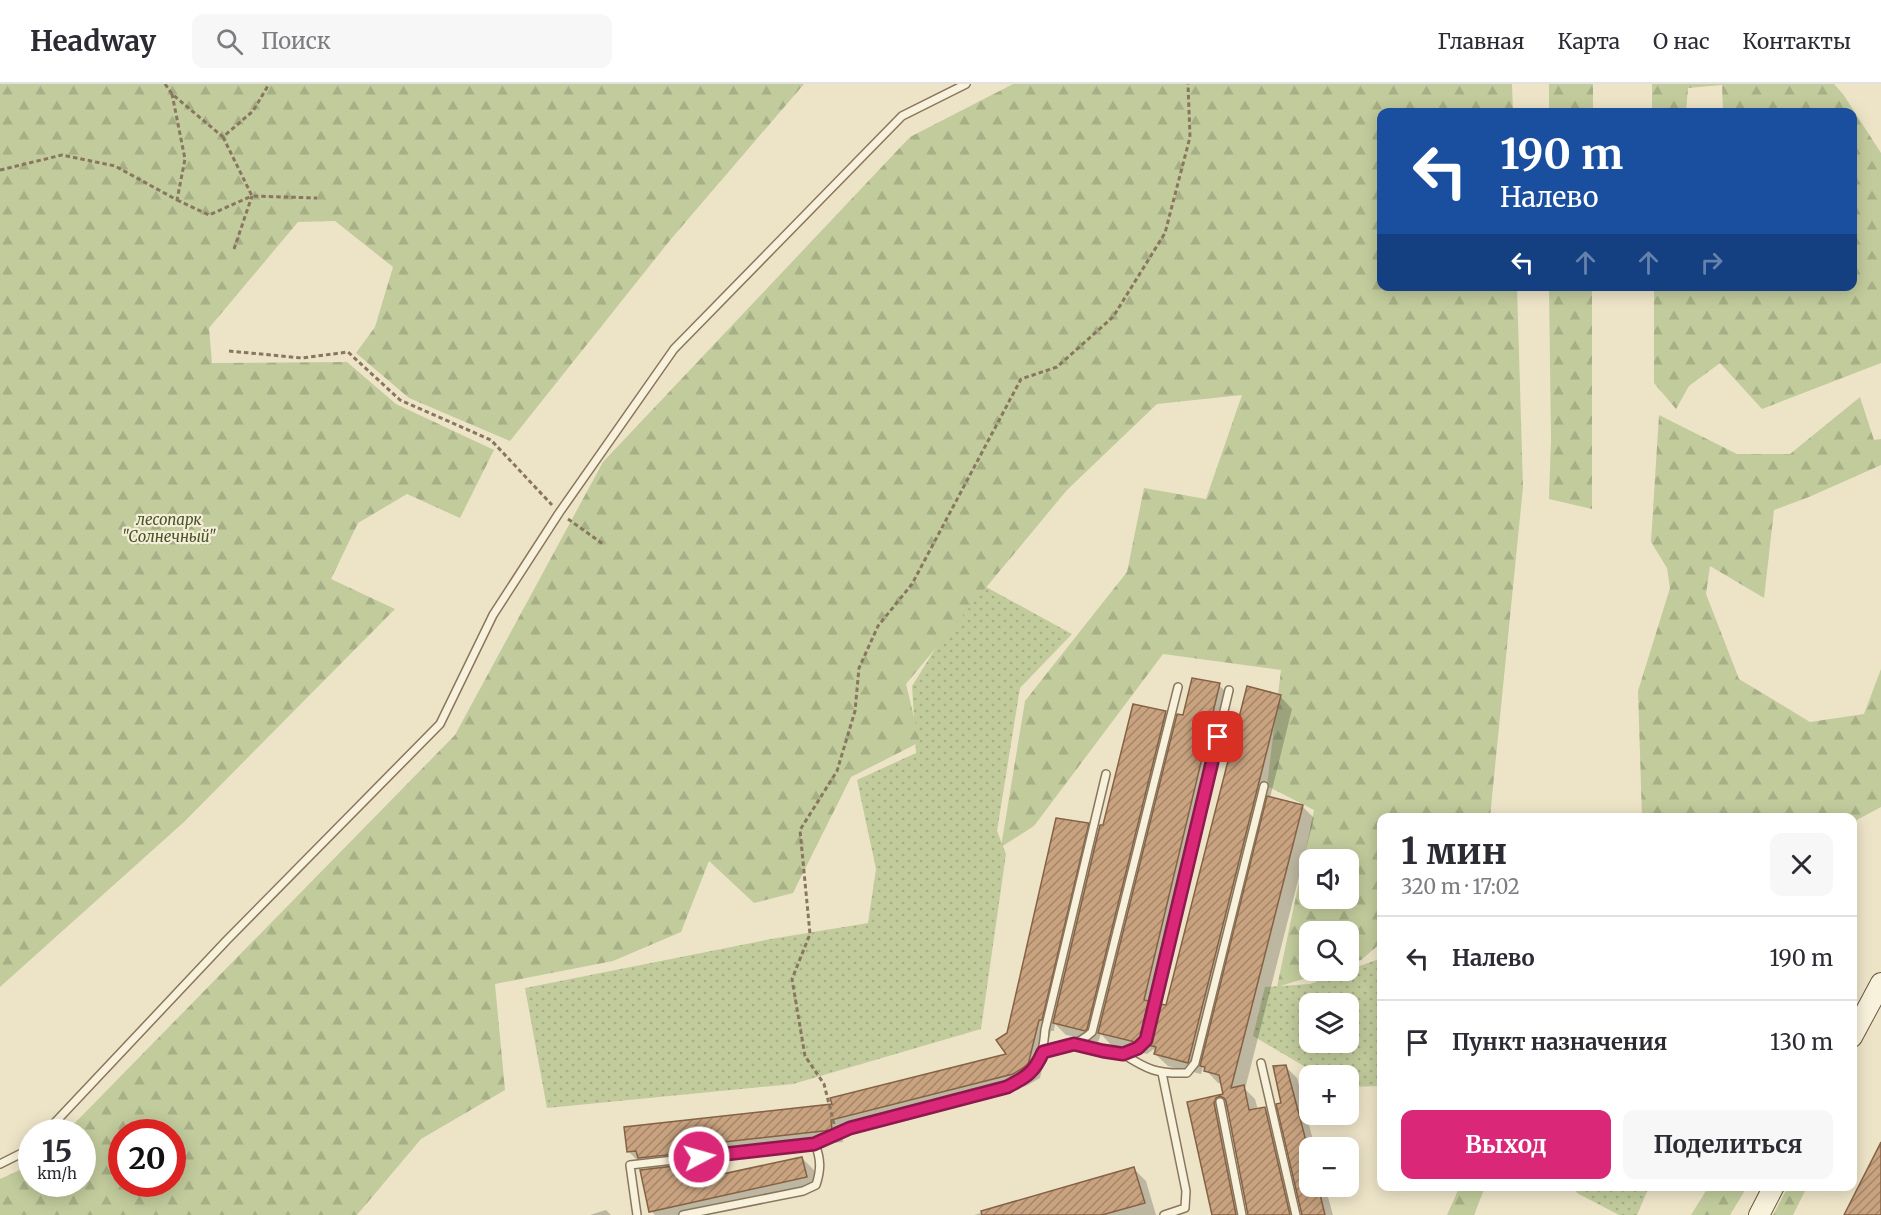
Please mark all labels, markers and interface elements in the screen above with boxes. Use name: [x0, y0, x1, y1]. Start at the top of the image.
search box: [192, 14, 612, 68]
text: Headway: [30, 23, 156, 59]
icon: search: [213, 25, 246, 58]
text: Поиск: [261, 27, 331, 55]
text: Главная: [1438, 28, 1525, 55]
text: Карта: [1558, 28, 1620, 55]
text: О нас: [1653, 28, 1710, 55]
text: Контакты: [1743, 28, 1851, 55]
text: 190 m: [1500, 128, 1623, 180]
icon: left: [1401, 132, 1479, 210]
text: Налево: [1500, 180, 1598, 214]
icon: left: [1506, 246, 1539, 279]
icon: ahead: [1569, 246, 1602, 279]
icon: ahead: [1632, 246, 1665, 279]
icon: right: [1695, 246, 1728, 279]
park label: лесопарк "Солнечный": [122, 510, 216, 546]
pin: [1192, 711, 1243, 762]
icon: arrive: [1201, 720, 1234, 753]
text: 1 мин: [1401, 829, 1507, 874]
button: close: [1770, 833, 1833, 896]
map controls: [1299, 849, 1359, 1197]
button: sound: [1299, 849, 1359, 909]
text: 320 m · 17:02: [1401, 874, 1520, 899]
button: search: [1299, 921, 1359, 981]
icon: left: [1401, 942, 1434, 975]
text: Налево: [1452, 944, 1535, 972]
text: 190 m: [1770, 944, 1833, 972]
button: layers: [1299, 993, 1359, 1053]
icon: arrive: [1401, 1026, 1434, 1059]
text: Пункт назначения: [1452, 1028, 1667, 1056]
text: 130 m: [1770, 1028, 1833, 1056]
button: +: [1299, 1065, 1359, 1125]
button: Выход: [1401, 1110, 1611, 1179]
button: Поделиться: [1623, 1110, 1833, 1179]
speed limit sign: 20: [108, 1119, 186, 1197]
position arrow: [667, 1125, 731, 1189]
text: 15: [42, 1132, 72, 1170]
button: −: [1299, 1137, 1359, 1197]
text: km/h: [37, 1164, 77, 1183]

